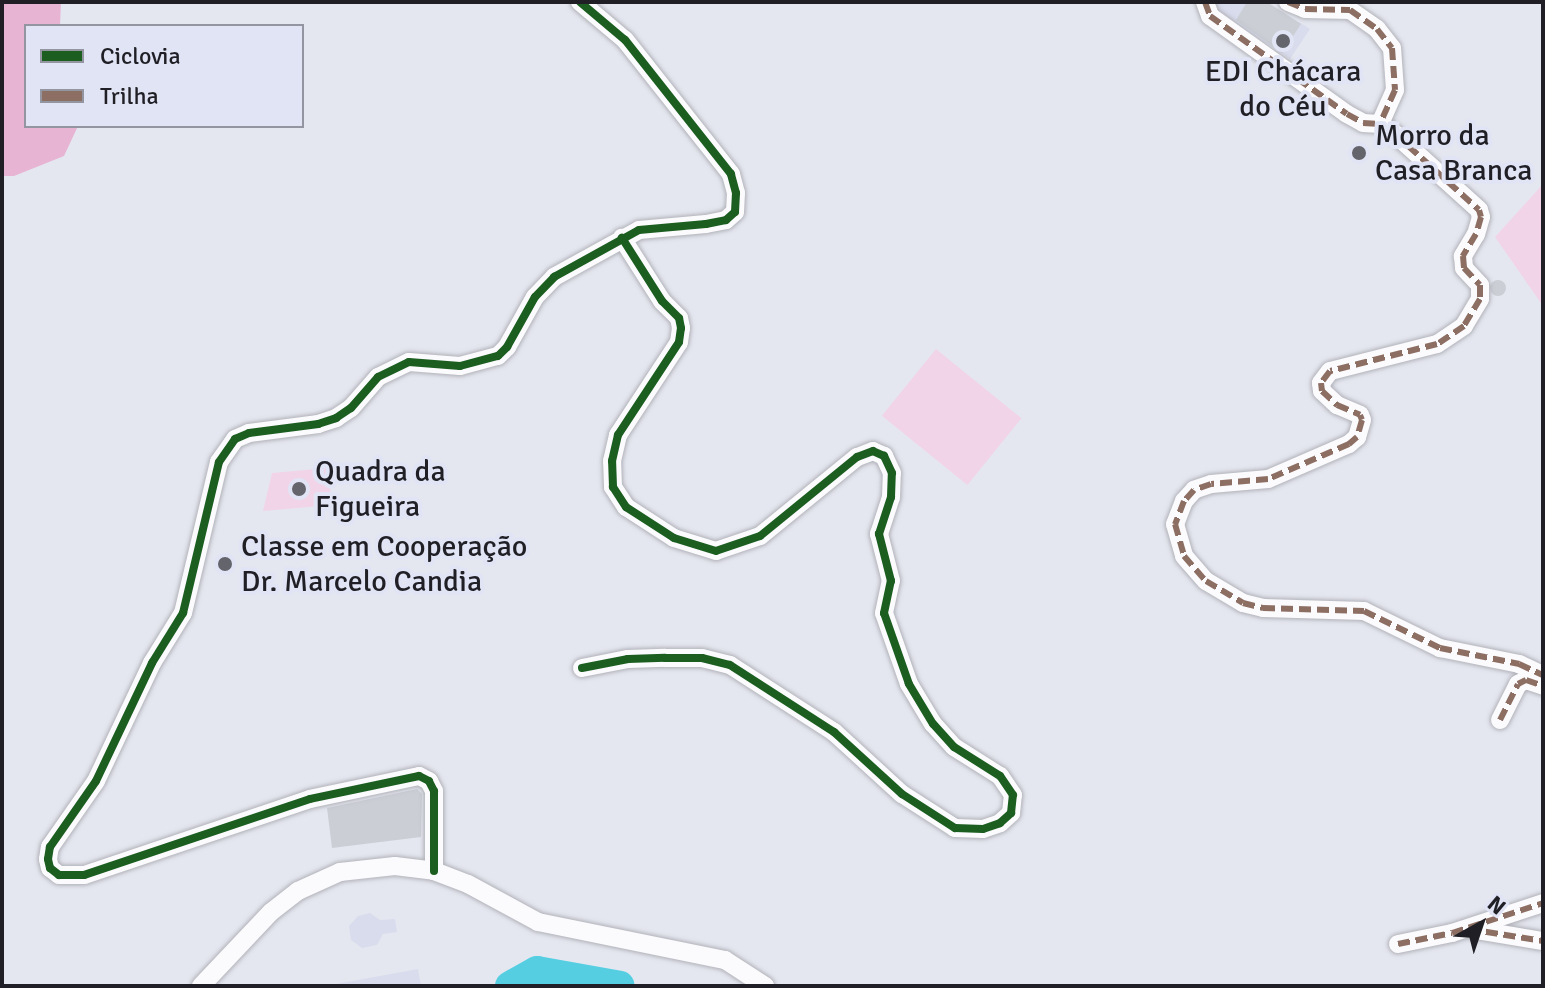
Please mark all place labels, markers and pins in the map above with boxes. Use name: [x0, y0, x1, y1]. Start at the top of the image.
marker: EDI Chácara do Céu: [1274, 32, 1292, 50]
place label: EDI Chácara do Céu: [1205, 54, 1361, 124]
place label: Morro da Casa Branca: [1375, 118, 1533, 188]
marker: Morro da Casa Branca: [1350, 144, 1368, 162]
place label: Quadra da Figueira: [315, 454, 446, 524]
marker: Quadra da Figueira: [290, 480, 308, 498]
place label: Classe em Cooperação Dr. Marcelo Candia: [241, 529, 527, 600]
marker: Classe em Cooperação Dr. Marcelo Candia: [216, 555, 234, 573]

